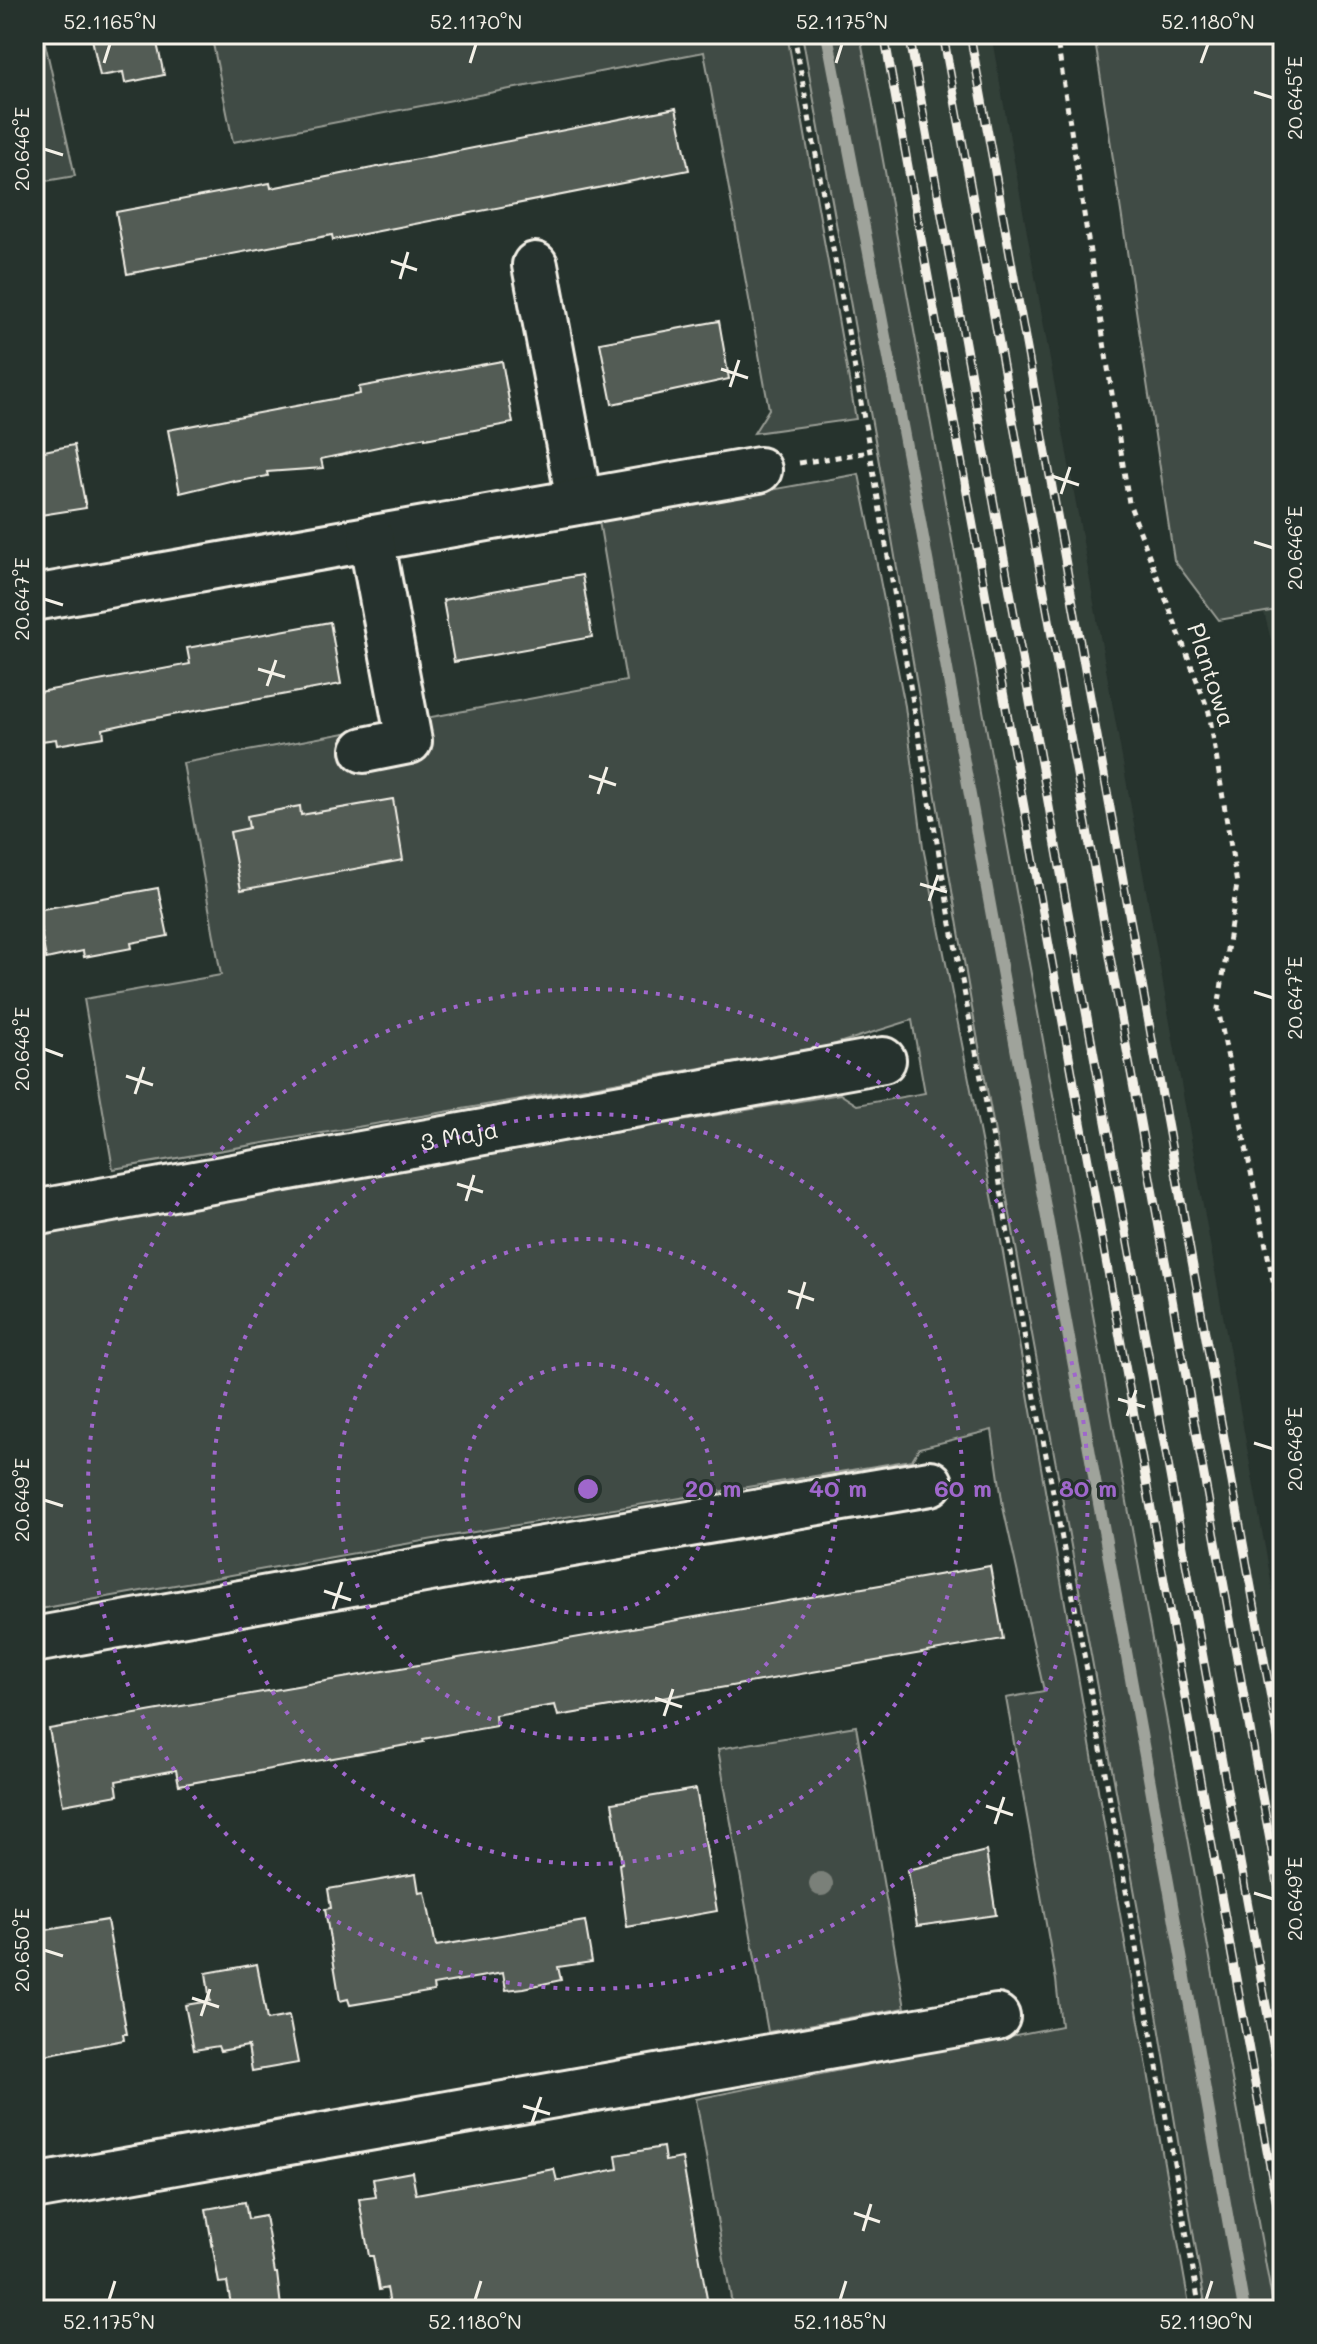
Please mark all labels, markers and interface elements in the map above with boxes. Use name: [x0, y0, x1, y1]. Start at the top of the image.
text: 52.1165°N: [64, 8, 156, 34]
text: 52.1170°N: [430, 8, 522, 34]
text: 52.1175°N: [796, 8, 888, 34]
text: 52.1180°N: [1161, 8, 1255, 34]
text: 20.645°E: [1281, 56, 1307, 140]
text: 20.646°E: [8, 107, 34, 191]
text: 20.646°E: [1281, 506, 1307, 590]
text: 20.647°E: [8, 557, 34, 641]
street label: Plantowa: [1181, 619, 1244, 730]
text: 20.647°E: [1281, 956, 1307, 1040]
text: 20.648°E: [8, 1007, 34, 1091]
street label: 3 Maja: [417, 1113, 500, 1157]
text: 20.648°E: [1281, 1407, 1307, 1491]
text: 20.649°E: [8, 1458, 34, 1542]
text: 20 m: [685, 1472, 741, 1503]
text: 40 m: [809, 1472, 867, 1503]
text: 60 m: [934, 1472, 992, 1503]
text: 80 m: [1059, 1472, 1117, 1503]
centre of rings: [574, 1475, 602, 1503]
text: 20.649°E: [1281, 1857, 1307, 1941]
text: 20.650°E: [8, 1908, 34, 1992]
text: 52.1175°N: [63, 2308, 155, 2334]
text: 52.1180°N: [428, 2308, 522, 2334]
text: 52.1185°N: [794, 2308, 886, 2334]
text: 52.1190°N: [1159, 2308, 1253, 2334]

